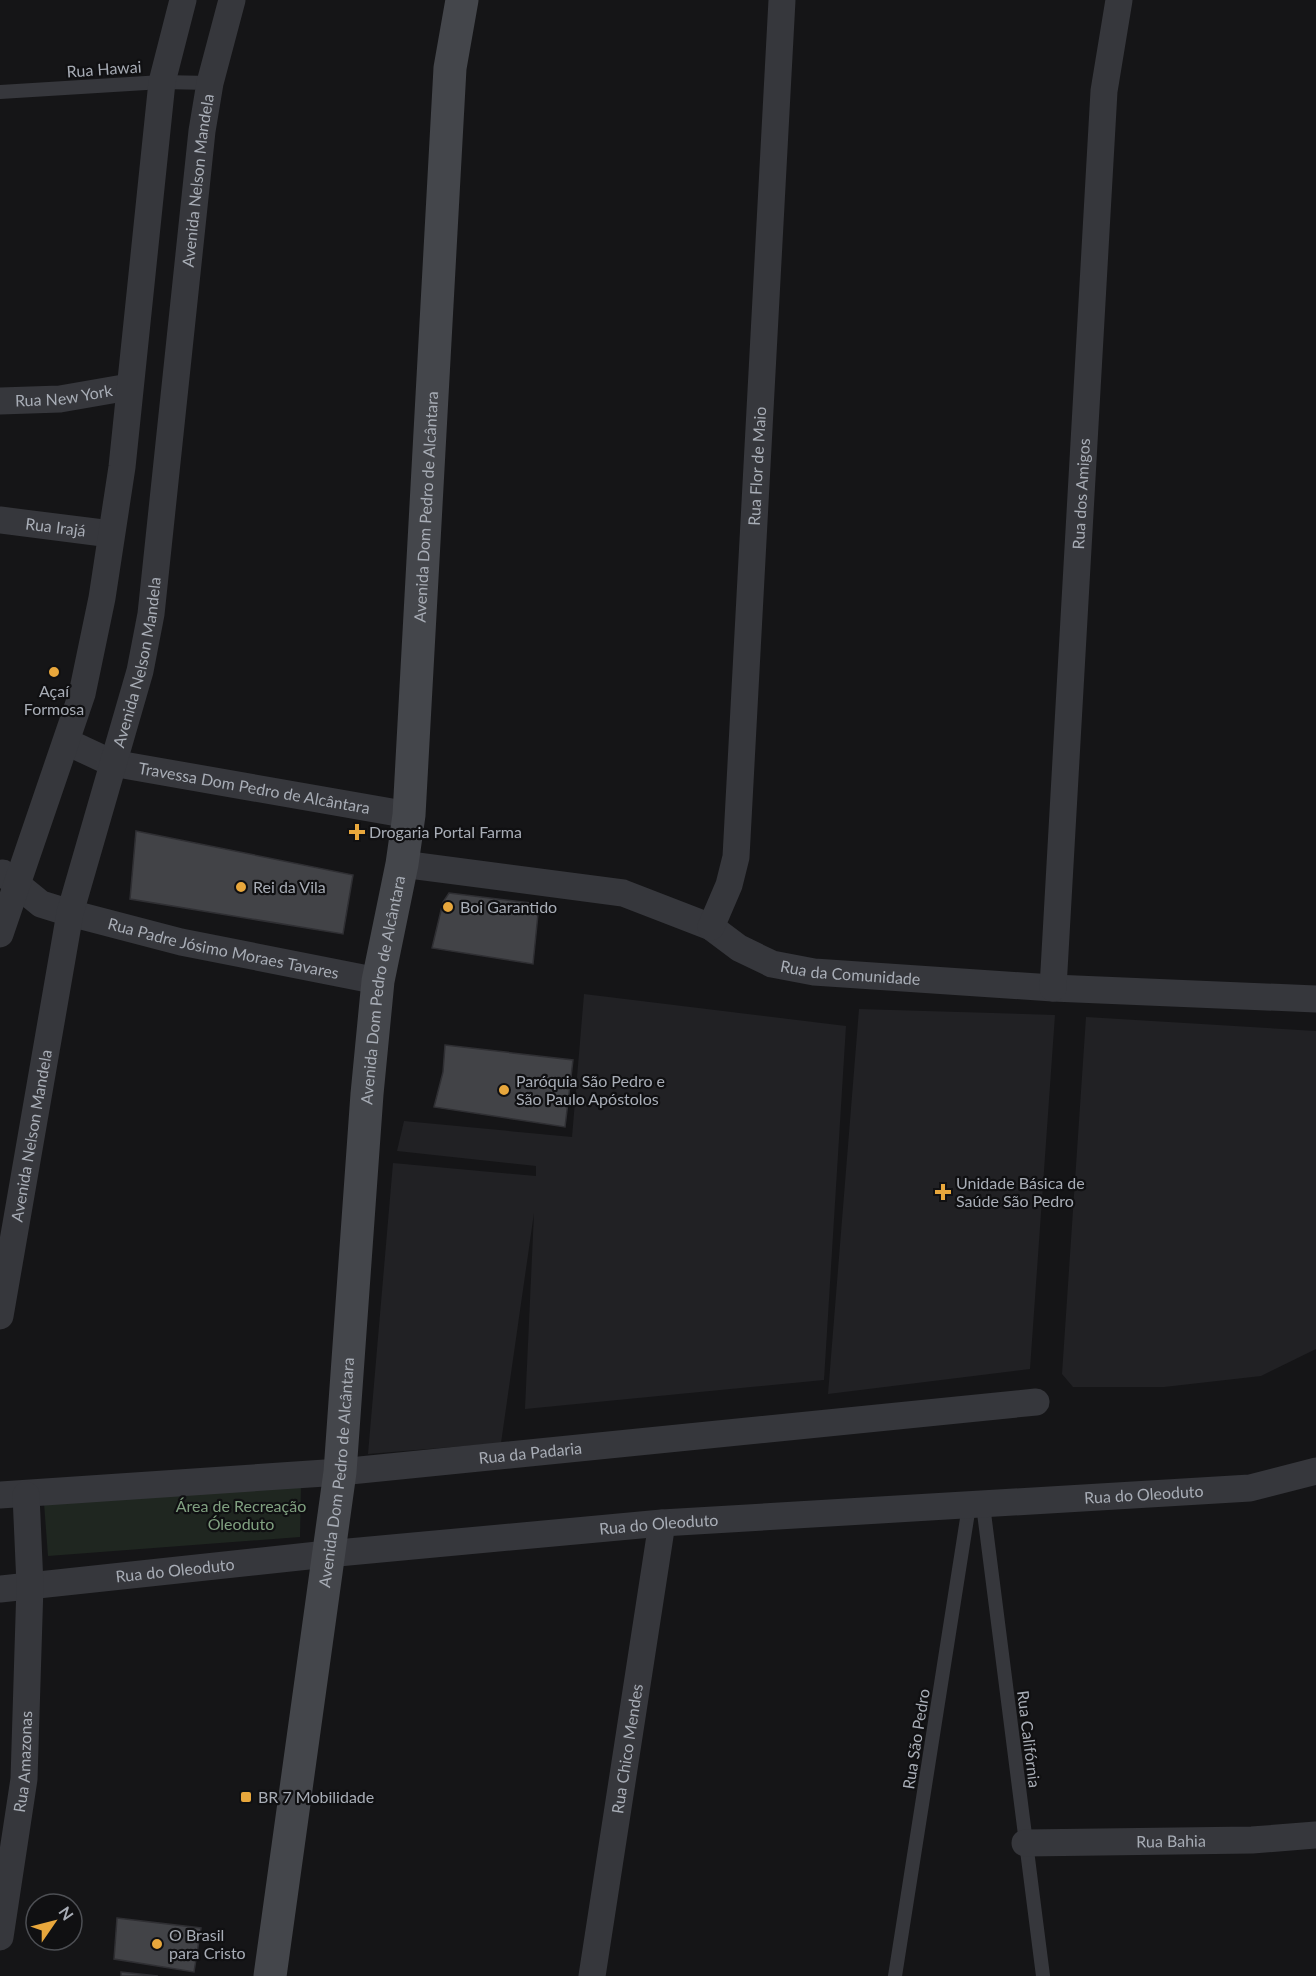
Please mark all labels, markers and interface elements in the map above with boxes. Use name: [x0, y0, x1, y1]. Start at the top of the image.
street label: Rua Hawai: [66, 56, 142, 81]
street label: Avenida Nelson Mandela: [178, 92, 217, 268]
street label: Rua New York: [15, 380, 115, 409]
street label: Avenida Dom Pedro de Alcântara: [410, 391, 441, 623]
street label: Rua Flor de Maio: [744, 406, 769, 526]
street label: Rua dos Amigos: [1068, 438, 1093, 550]
street label: Rua Irajá: [24, 513, 87, 540]
street label: Avenida Nelson Mandela: [108, 576, 164, 750]
marker: Açaí Formosa: [47, 665, 61, 679]
place label: Açaí Formosa: [24, 681, 84, 718]
street label: Travessa Dom Pedro de Alcântara: [137, 758, 372, 817]
place label: Drogaria Portal Farma: [369, 822, 522, 841]
marker: Drogaria Portal Farma: [350, 825, 364, 839]
street label: Avenida Dom Pedro de Alcântara: [356, 874, 408, 1105]
place label: Rei da Vila: [253, 877, 326, 896]
marker: Rei da Vila: [234, 880, 248, 894]
place label: Boi Garantido: [460, 897, 557, 916]
marker: Boi Garantido: [441, 900, 455, 914]
street label: Rua Padre Jósimo Moraes Tavares: [106, 913, 341, 982]
street label: Rua da Comunidade: [779, 956, 921, 988]
street label: Avenida Nelson Mandela: [7, 1048, 55, 1223]
place label: Paróquia São Pedro e São Paulo Apóstolos: [516, 1071, 665, 1108]
marker: Paróquia São Pedro e São Paulo Apóstolos: [497, 1083, 511, 1097]
place label: Unidade Básica de Saúde São Pedro: [956, 1173, 1085, 1210]
marker: Unidade Básica de Saúde São Pedro: [934, 1183, 952, 1201]
street label: Avenida Dom Pedro de Alcântara: [314, 1357, 357, 1589]
street label: Rua da Padaria: [478, 1438, 583, 1467]
street label: Rua do Oleoduto: [1084, 1481, 1204, 1507]
park label: Área de Recreação Óleoduto: [176, 1496, 306, 1533]
street label: Rua do Oleoduto: [598, 1510, 719, 1538]
street label: Rua do Oleoduto: [115, 1554, 235, 1586]
street label: Rua Chico Mendes: [607, 1682, 646, 1815]
street label: Rua São Pedro: [898, 1687, 933, 1791]
street label: Rua Califórnia: [1014, 1689, 1045, 1789]
street label: Rua Amazonas: [9, 1710, 35, 1814]
place label: BR 7 Mobilidade: [258, 1787, 374, 1806]
marker: BR 7 Mobilidade: [239, 1790, 253, 1804]
street label: Rua Bahia: [1136, 1831, 1206, 1851]
north arrow: [24, 1892, 84, 1952]
text: N: [55, 1903, 78, 1924]
place label: O Brasil para Cristo: [169, 1925, 246, 1962]
marker: O Brasil para Cristo: [150, 1937, 164, 1951]

